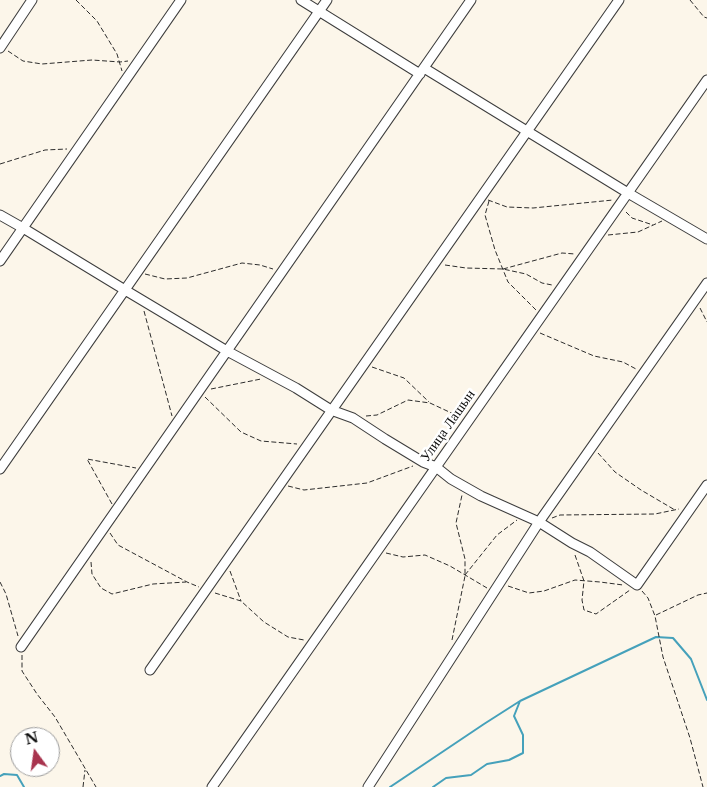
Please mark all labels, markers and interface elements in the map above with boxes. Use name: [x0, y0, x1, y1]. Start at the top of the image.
street label: Улица Лашын: [417, 387, 479, 465]
north arrow: [10, 727, 60, 777]
text: N: [23, 728, 40, 749]

